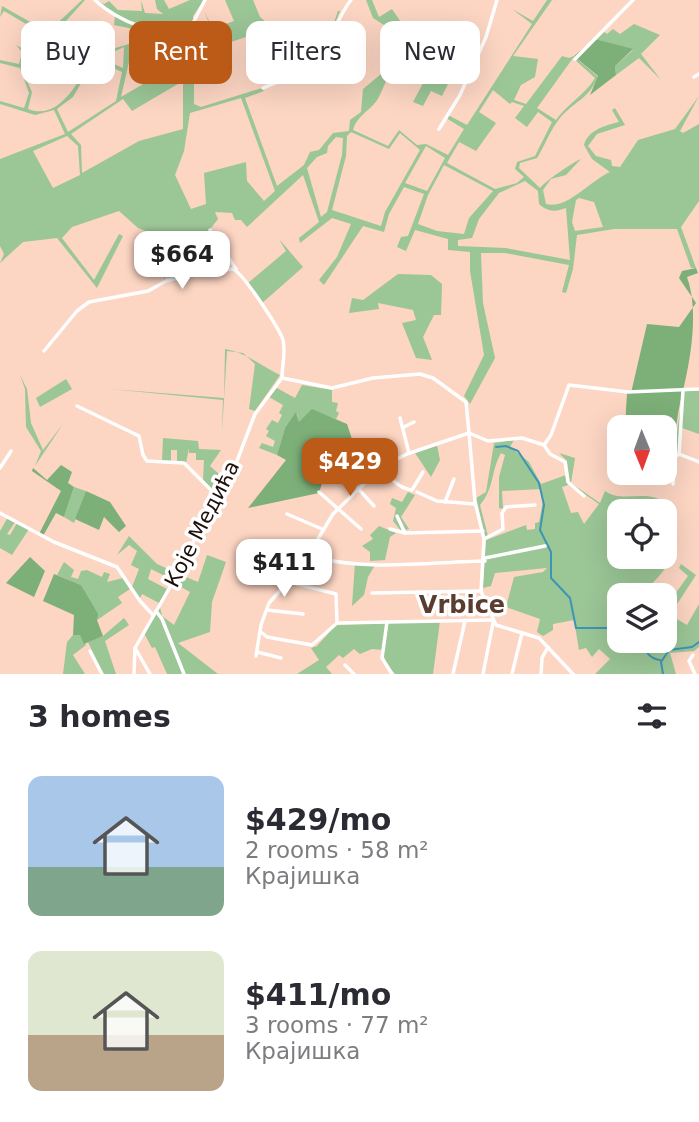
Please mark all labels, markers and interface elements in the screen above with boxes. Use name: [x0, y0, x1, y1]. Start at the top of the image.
chip: Buy: [21, 21, 115, 84]
chip: Rent: [129, 21, 232, 84]
chip: Filters: [246, 21, 366, 84]
chip: New: [380, 21, 480, 84]
pin: $664: [141, 232, 223, 291]
text: $664: [150, 241, 214, 267]
north arrow: [607, 415, 677, 485]
map controls: [607, 415, 677, 653]
pin: $429: [309, 438, 391, 498]
text: $429: [318, 448, 382, 474]
street label: Које Медића: [160, 457, 244, 591]
button: locate: [607, 499, 677, 569]
pin: $411: [243, 540, 325, 599]
text: $411: [252, 549, 316, 575]
button: layers: [607, 583, 677, 653]
district label: Vrbice: [419, 591, 505, 619]
icon: filters: [633, 697, 671, 735]
text: 3 homes: [28, 699, 171, 734]
text: $429/mo: [245, 802, 391, 837]
icon: home: [84, 804, 168, 888]
text: 2 rooms · 58 m²: [245, 837, 429, 863]
text: Крајишка: [245, 863, 360, 889]
text: $411/mo: [245, 977, 391, 1012]
icon: home: [84, 979, 168, 1063]
text: 3 rooms · 77 m²: [245, 1012, 429, 1038]
text: Крајишка: [245, 1038, 360, 1064]

